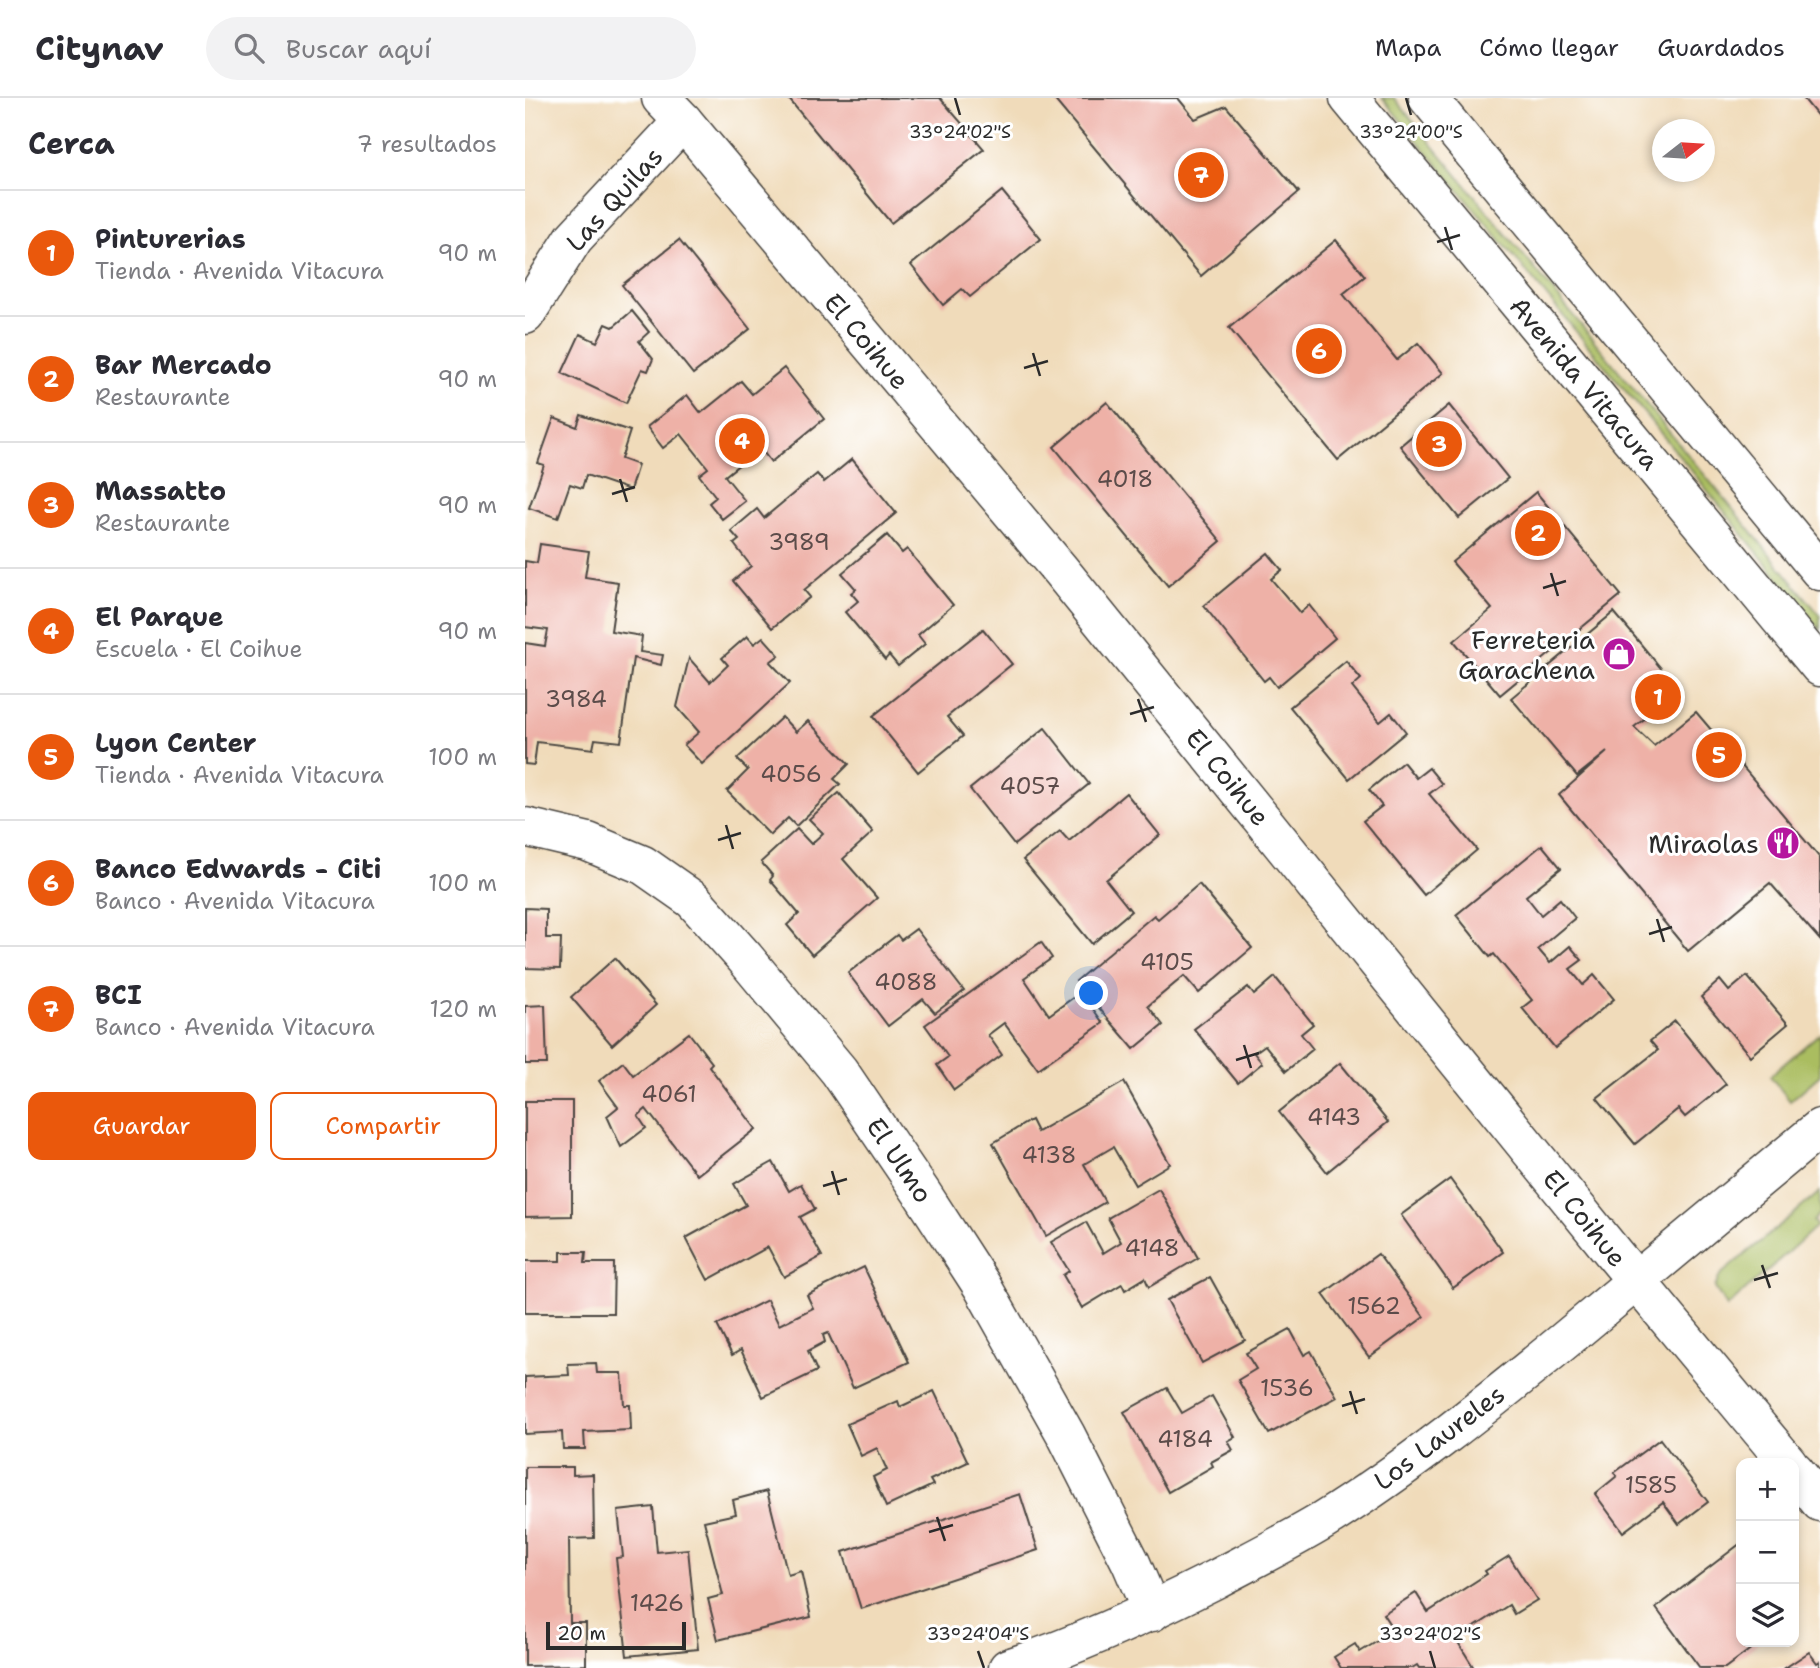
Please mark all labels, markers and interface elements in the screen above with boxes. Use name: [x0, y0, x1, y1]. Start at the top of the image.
search box: [206, 17, 696, 80]
text: Citynav: [35, 26, 164, 71]
icon: search: [230, 29, 268, 67]
text: Buscar aquí: [286, 31, 431, 66]
text: Mapa: [1375, 32, 1441, 64]
text: Cómo llegar: [1479, 32, 1619, 64]
text: Guardados: [1657, 32, 1785, 64]
north arrow: [1652, 119, 1715, 182]
text: 33°24'02"S: [909, 120, 1011, 144]
text: 33°24'00"S: [1359, 120, 1463, 144]
text: Cerca: [28, 123, 115, 164]
text: 7 resultados: [357, 129, 497, 159]
street label: Las Quilas: [558, 139, 670, 259]
pin: 7: [1178, 149, 1224, 201]
text: Pinturerias: [95, 221, 246, 256]
text: 1: [46, 238, 56, 268]
text: 90 m: [437, 238, 497, 268]
text: Tienda · Avenida Vitacura: [95, 256, 384, 286]
street label: El Coihue: [816, 285, 918, 397]
street label: Avenida Vitacura: [1502, 289, 1668, 477]
pin: 6: [1296, 325, 1342, 377]
text: Bar Mercado: [95, 347, 272, 382]
text: 2: [43, 364, 59, 394]
text: 90 m: [437, 364, 497, 394]
text: Restaurante: [95, 382, 230, 412]
pin: 4: [719, 415, 765, 467]
pin: 3: [1416, 418, 1462, 470]
house number: 4018: [1097, 464, 1153, 494]
text: Massatto: [95, 473, 226, 508]
text: 3: [43, 490, 59, 520]
text: 90 m: [437, 490, 497, 520]
pin: 2: [1515, 507, 1561, 559]
text: Restaurante: [95, 508, 230, 538]
house number: 3989: [768, 527, 830, 557]
text: El Parque: [95, 599, 224, 634]
text: 4: [43, 616, 59, 646]
text: 90 m: [437, 616, 497, 646]
place label: Ferreteria Garachena: [1458, 622, 1595, 687]
text: Escuela · El Coihue: [95, 634, 302, 664]
shop icon: Ferreteria Garachena: [1600, 635, 1638, 673]
pin: 1: [1635, 671, 1681, 723]
house number: 3984: [545, 684, 607, 714]
street label: El Coihue: [1178, 721, 1278, 833]
text: Lyon Center: [95, 725, 257, 760]
pin: 5: [1696, 729, 1742, 781]
text: 5: [44, 742, 58, 772]
text: 100 m: [428, 742, 497, 772]
house number: 4056: [760, 759, 822, 789]
text: Tienda · Avenida Vitacura: [95, 760, 384, 790]
house number: 4057: [1000, 771, 1060, 801]
restaurant icon: Miraolas: [1764, 824, 1802, 862]
place label: Miraolas: [1648, 826, 1759, 861]
text: Banco Edwards - Citi: [95, 851, 382, 886]
text: 6: [43, 868, 59, 898]
text: 100 m: [428, 868, 497, 898]
text: Banco · Avenida Vitacura: [95, 886, 375, 916]
house number: 4105: [1140, 947, 1194, 977]
house number: 4088: [874, 967, 938, 997]
your location: [1074, 976, 1108, 1010]
text: BCI: [95, 977, 142, 1012]
text: 7: [43, 994, 59, 1024]
text: 120 m: [429, 994, 497, 1024]
text: Banco · Avenida Vitacura: [95, 1012, 375, 1042]
house number: 4061: [641, 1079, 697, 1109]
button: Guardar: [28, 1092, 256, 1160]
button: Compartir: [270, 1092, 497, 1160]
house number: 4143: [1307, 1102, 1361, 1132]
street label: El Ulmo: [859, 1111, 941, 1209]
house number: 4138: [1021, 1140, 1077, 1170]
street label: El Coihue: [1535, 1162, 1635, 1274]
house number: 4148: [1124, 1233, 1180, 1263]
house number: 1562: [1347, 1291, 1401, 1321]
house number: 1536: [1260, 1373, 1314, 1403]
street label: Los Laureles: [1366, 1376, 1512, 1498]
house number: 4184: [1157, 1424, 1213, 1454]
map controls: [1736, 1458, 1799, 1647]
button: +: [1736, 1458, 1799, 1521]
house number: 1585: [1625, 1470, 1677, 1500]
button: −: [1736, 1521, 1799, 1584]
button: layers: [1736, 1584, 1799, 1647]
house number: 1426: [630, 1588, 684, 1618]
scale bar: [546, 1619, 686, 1651]
text: 20 m: [557, 1621, 606, 1646]
text: 33°24'04"S: [927, 1622, 1029, 1646]
text: 33°24'02"S: [1379, 1622, 1481, 1646]

